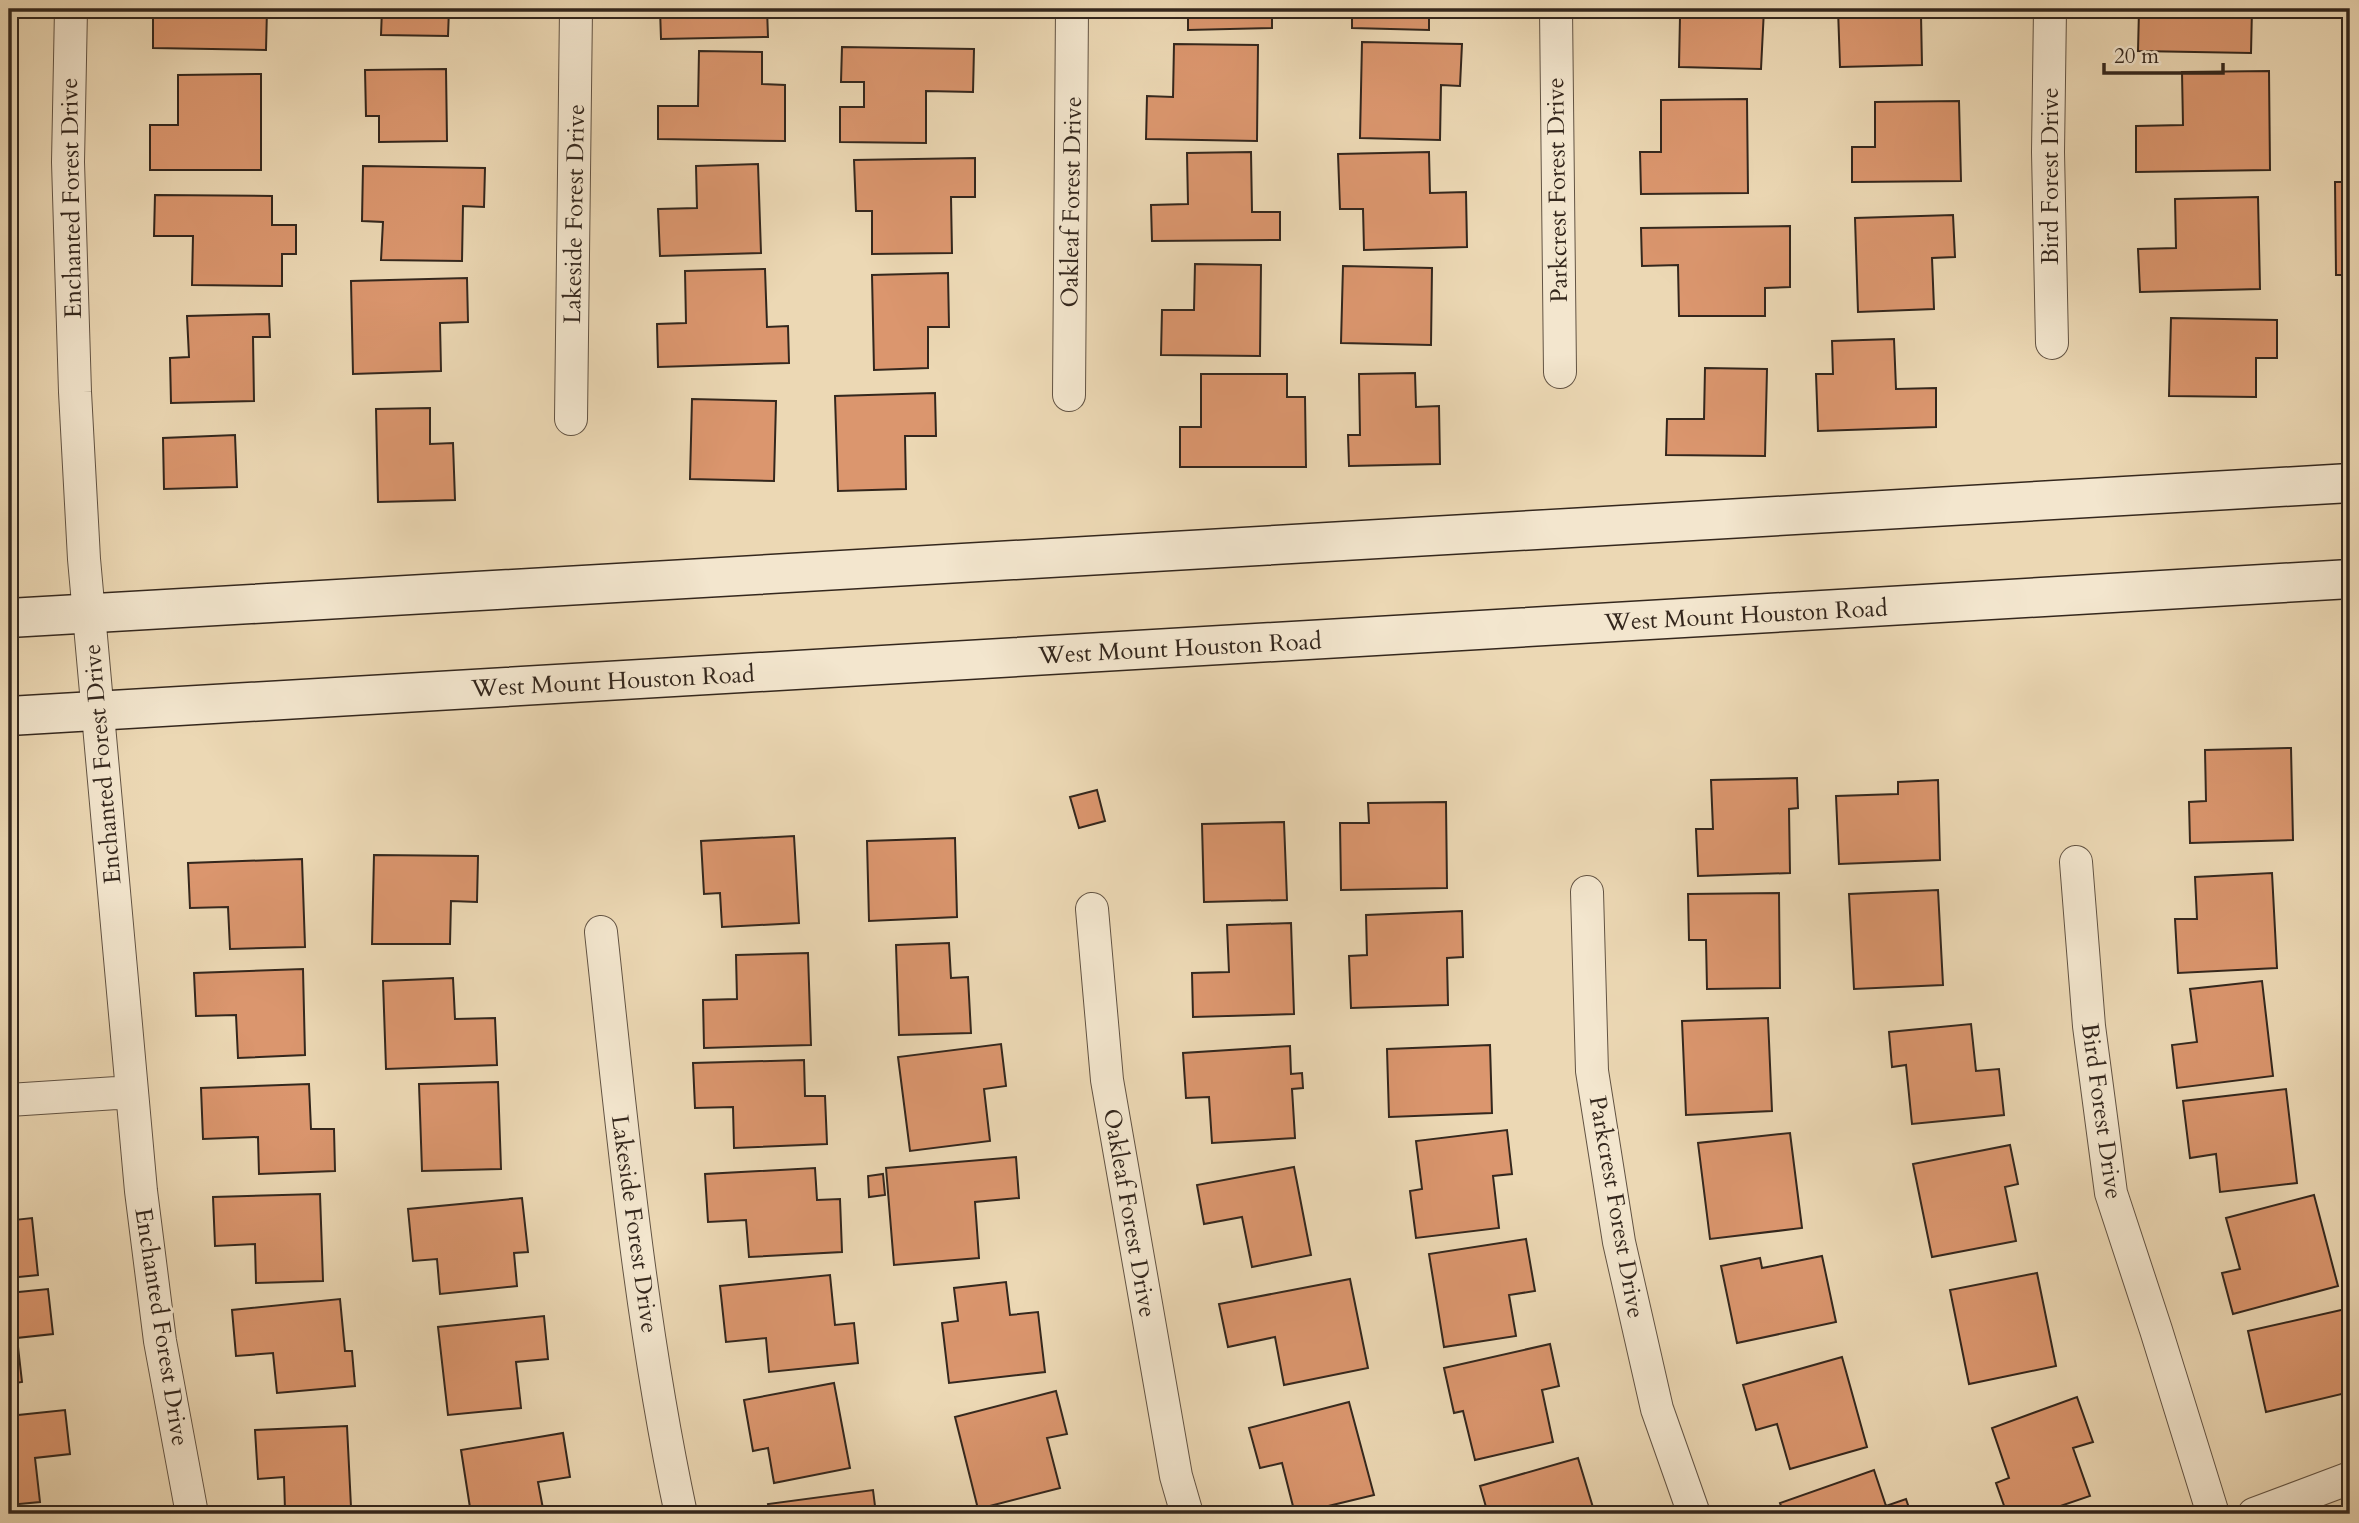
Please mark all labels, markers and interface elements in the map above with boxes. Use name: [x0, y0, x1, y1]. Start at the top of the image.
scale bar: [2104, 32, 2222, 76]
text: 20 m: [2114, 42, 2159, 71]
street label: Enchanted Forest Drive: [53, 77, 90, 319]
street label: Parkcrest Forest Drive: [1539, 77, 1576, 303]
street label: Bird Forest Drive: [2034, 87, 2067, 265]
street label: Oakleaf Forest Drive: [1053, 96, 1090, 308]
street label: Lakeside Forest Drive: [556, 104, 593, 324]
street label: West Mount Houston Road: [1603, 592, 1889, 639]
street label: West Mount Houston Road: [1037, 625, 1323, 672]
street label: Enchanted Forest Drive: [76, 643, 129, 885]
street label: West Mount Houston Road: [470, 658, 756, 705]
street label: Bird Forest Drive: [2073, 1021, 2130, 1201]
street label: Parkcrest Forest Drive: [1581, 1093, 1652, 1321]
street label: Oakleaf Forest Drive: [1095, 1106, 1164, 1320]
street label: Lakeside Forest Drive: [603, 1113, 666, 1335]
street label: Enchanted Forest Drive: [126, 1206, 197, 1449]

